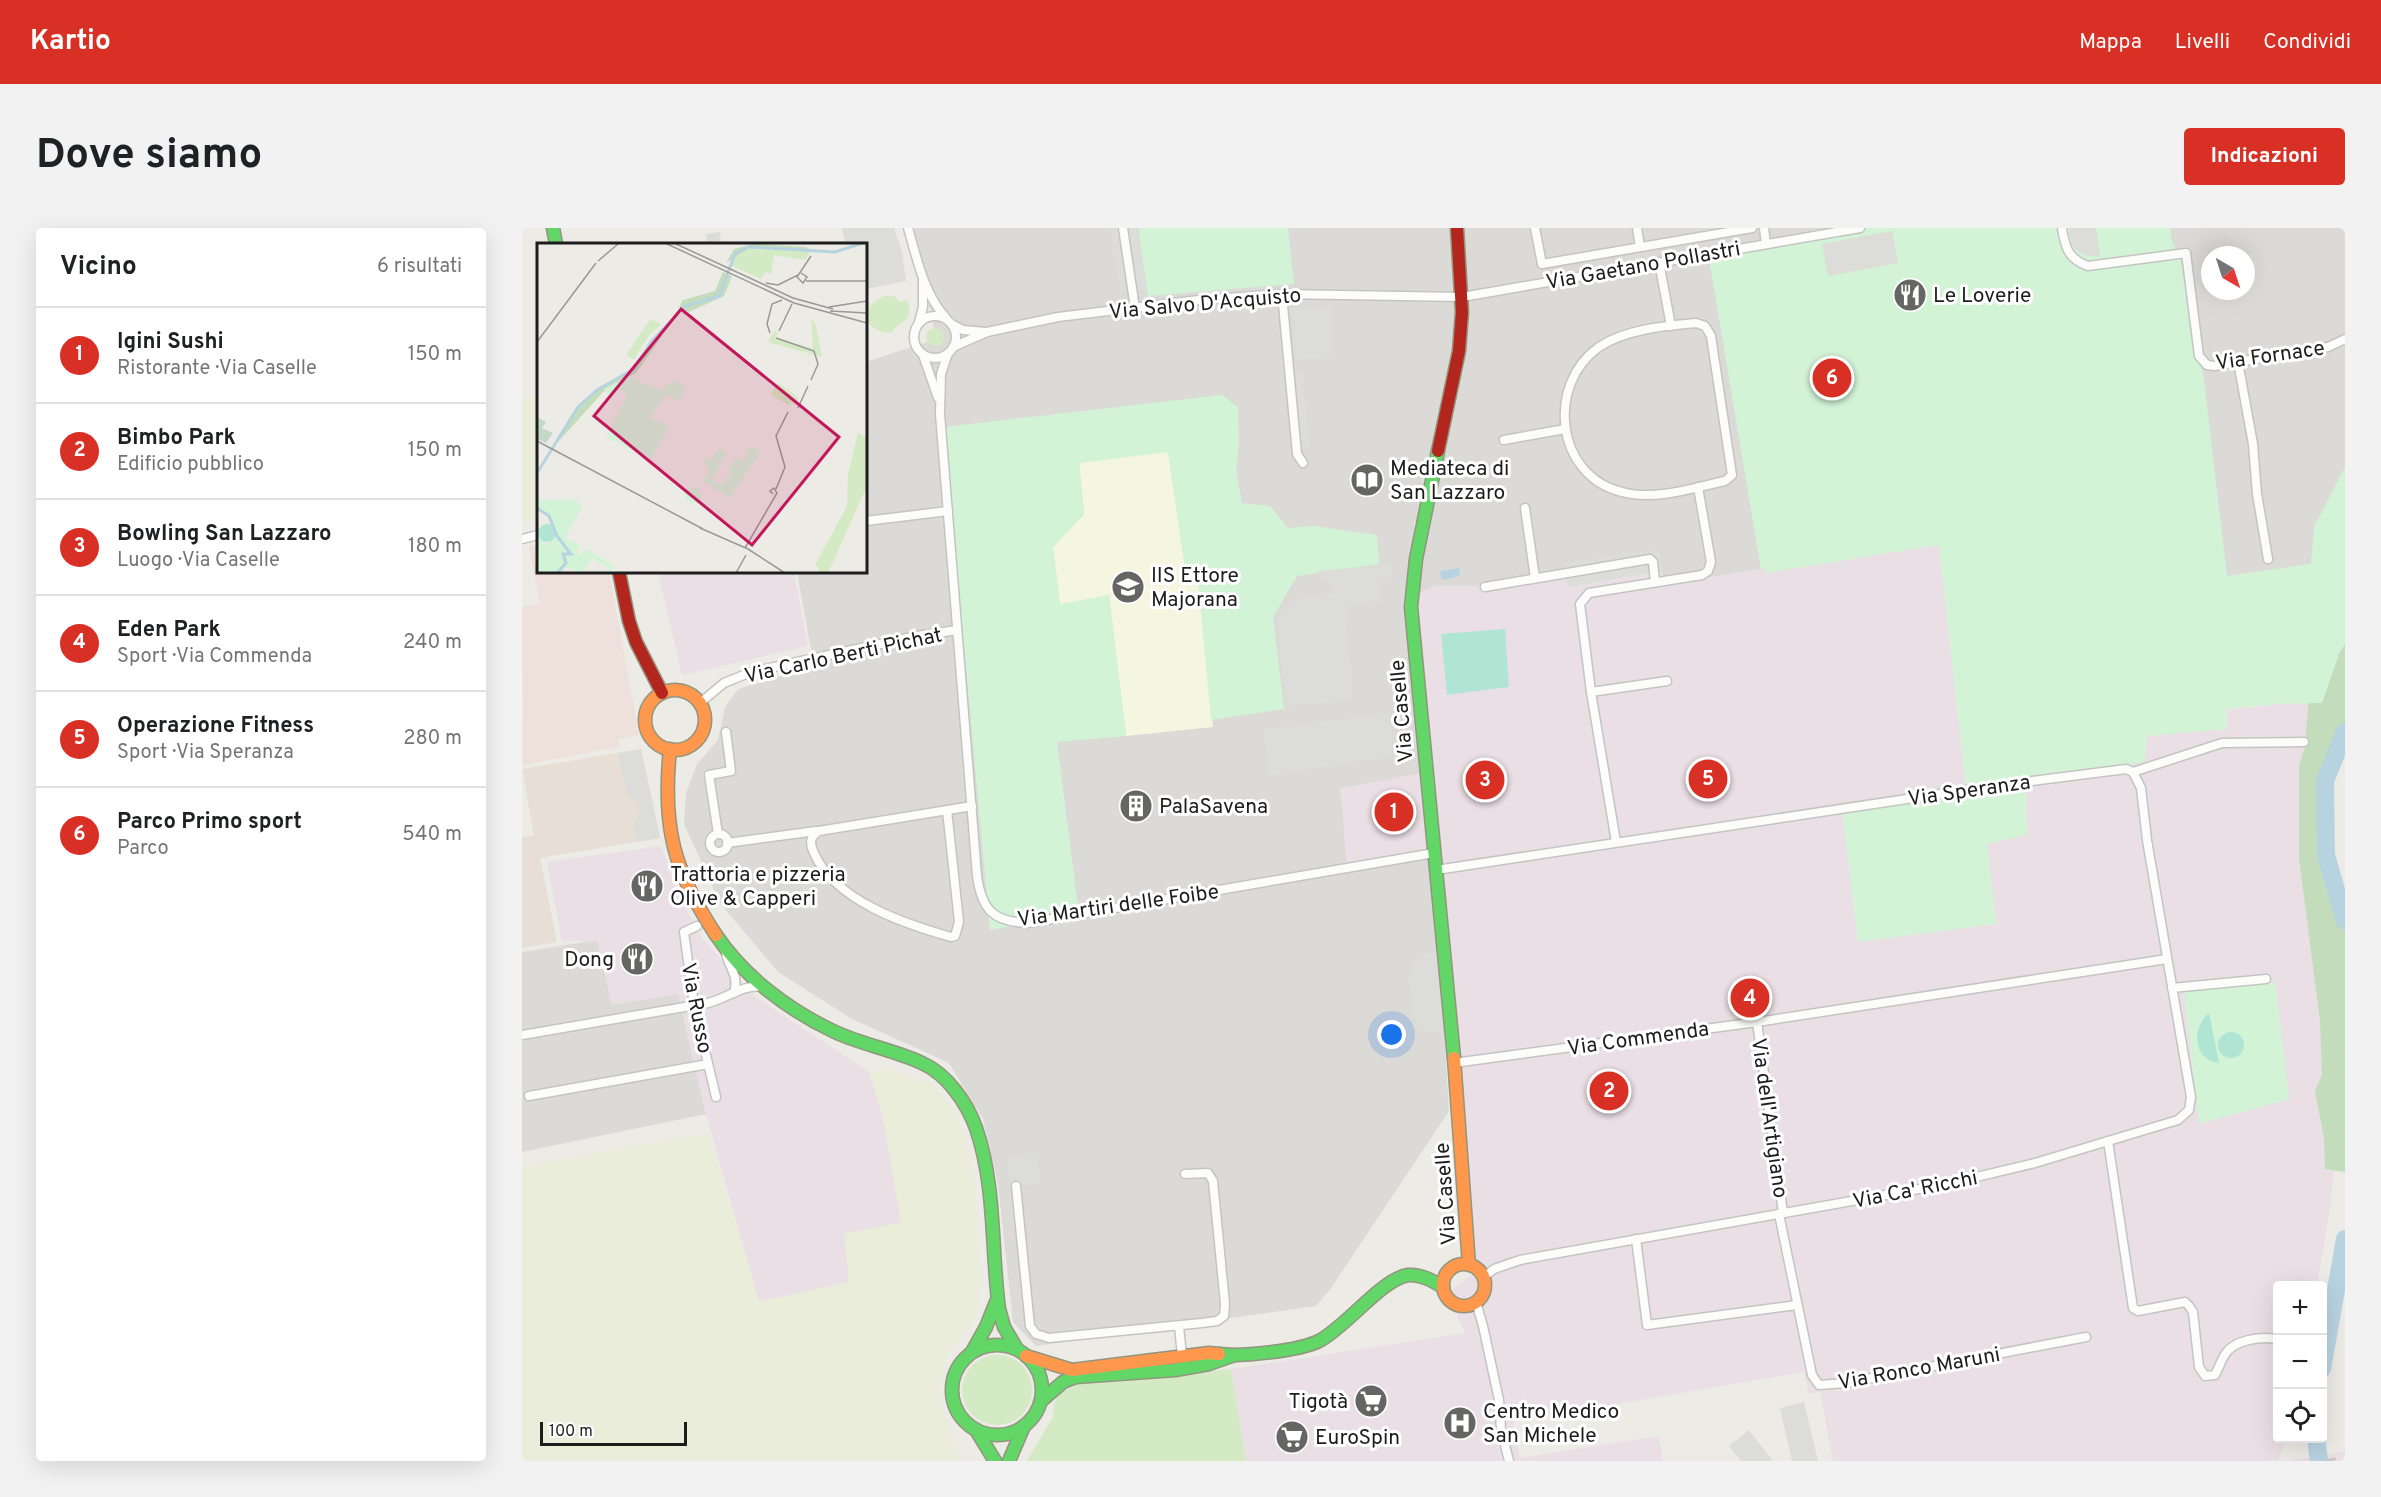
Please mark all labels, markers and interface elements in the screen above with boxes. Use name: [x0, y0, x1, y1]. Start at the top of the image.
text: Kartio: [30, 24, 111, 60]
text: Mappa: [2079, 29, 2142, 56]
text: Livelli: [2175, 29, 2230, 56]
text: Condividi: [2263, 29, 2351, 56]
button: Indicazioni: [2184, 128, 2345, 185]
text: Dove siamo: [36, 130, 262, 183]
street label: Via Gaetano Pollastri: [1544, 236, 1743, 297]
inset map: [537, 243, 867, 573]
north arrow: [2201, 246, 2255, 300]
text: Vicino: [60, 251, 137, 284]
text: 6 risultati: [377, 254, 462, 280]
restaurant icon: Le Loverie: [1892, 277, 1928, 313]
street label: Via Salvo D'Acquisto: [1108, 283, 1302, 326]
place label: Le Loverie: [1933, 283, 2031, 310]
text: Igini Sushi: [117, 329, 224, 356]
street label: Via Fornace: [2214, 335, 2327, 378]
text: 1: [76, 342, 84, 368]
text: 150 m: [408, 342, 462, 368]
text: Ristorante · Via Caselle: [117, 356, 317, 382]
pin: 6: [1812, 356, 1852, 400]
text: Bimbo Park: [117, 425, 236, 452]
text: 2: [73, 438, 86, 464]
text: 150 m: [408, 438, 462, 464]
text: Edificio pubblico: [117, 452, 264, 478]
place label: Mediateca di San Lazzaro: [1390, 456, 1509, 507]
library icon: Mediateca di San Lazzaro: [1349, 462, 1385, 498]
text: Bowling San Lazzaro: [117, 521, 331, 548]
text: 3: [74, 534, 86, 560]
text: 180 m: [408, 534, 462, 560]
text: Luogo · Via Caselle: [117, 548, 280, 574]
place label: IIS Ettore Majorana: [1151, 563, 1239, 614]
school or university icon: IIS Ettore Majorana: [1110, 569, 1146, 605]
text: Eden Park: [117, 617, 221, 644]
street label: Via Carlo Berti Pichat: [742, 622, 945, 691]
text: 4: [73, 630, 86, 656]
text: 240 m: [403, 630, 462, 656]
text: Sport · Via Commenda: [117, 644, 312, 670]
street label: Via Caselle: [1385, 658, 1420, 763]
text: Operazione Fitness: [117, 713, 314, 740]
text: 5: [73, 726, 86, 752]
text: 280 m: [403, 726, 462, 752]
text: Sport · Via Speranza: [117, 740, 294, 766]
pin: 5: [1688, 756, 1728, 802]
pin: 3: [1466, 758, 1504, 802]
street label: Via Speranza: [1906, 769, 2032, 813]
building icon: PalaSavena: [1118, 788, 1154, 824]
pin: 1: [1374, 790, 1414, 834]
place label: PalaSavena: [1159, 794, 1268, 821]
text: Parco Primo sport: [117, 809, 302, 836]
text: 6: [73, 822, 86, 848]
text: 540 m: [402, 822, 462, 848]
text: Parco: [117, 836, 169, 862]
place label: Trattoria e pizzeria Olive & Capperi: [670, 862, 846, 913]
restaurant icon: Trattoria e pizzeria Olive & Capperi: [629, 868, 665, 904]
street label: Via Martiri delle Foibe: [1016, 879, 1221, 934]
restaurant icon: Dong: [619, 941, 655, 977]
place label: Dong: [564, 947, 614, 974]
street label: Via Russo: [674, 961, 718, 1056]
pin: 4: [1730, 976, 1770, 1020]
street label: Via Commenda: [1566, 1016, 1711, 1063]
your location: [1377, 1020, 1406, 1049]
street label: Via dell'Artigiano: [1744, 1036, 1793, 1200]
pin: 2: [1590, 1068, 1628, 1114]
street label: Via Caselle: [1429, 1142, 1464, 1246]
street label: Via Ca' Ricchi: [1851, 1165, 1980, 1216]
map controls: [2273, 1281, 2327, 1443]
button: +: [2273, 1281, 2327, 1335]
button: −: [2273, 1335, 2327, 1389]
street label: Via Ronco Maruni: [1836, 1342, 2002, 1397]
supermarket icon: Tigotà: [1353, 1383, 1389, 1419]
place label: Tigotà: [1288, 1389, 1348, 1416]
button: locate: [2273, 1389, 2327, 1443]
place label: Centro Medico San Michele: [1483, 1399, 1619, 1450]
hospital icon: Centro Medico San Michele: [1442, 1405, 1478, 1441]
scale bar: [540, 1419, 687, 1446]
supermarket icon: EuroSpin: [1274, 1419, 1310, 1455]
text: 100 m: [549, 1422, 593, 1442]
place label: EuroSpin: [1315, 1425, 1400, 1452]

